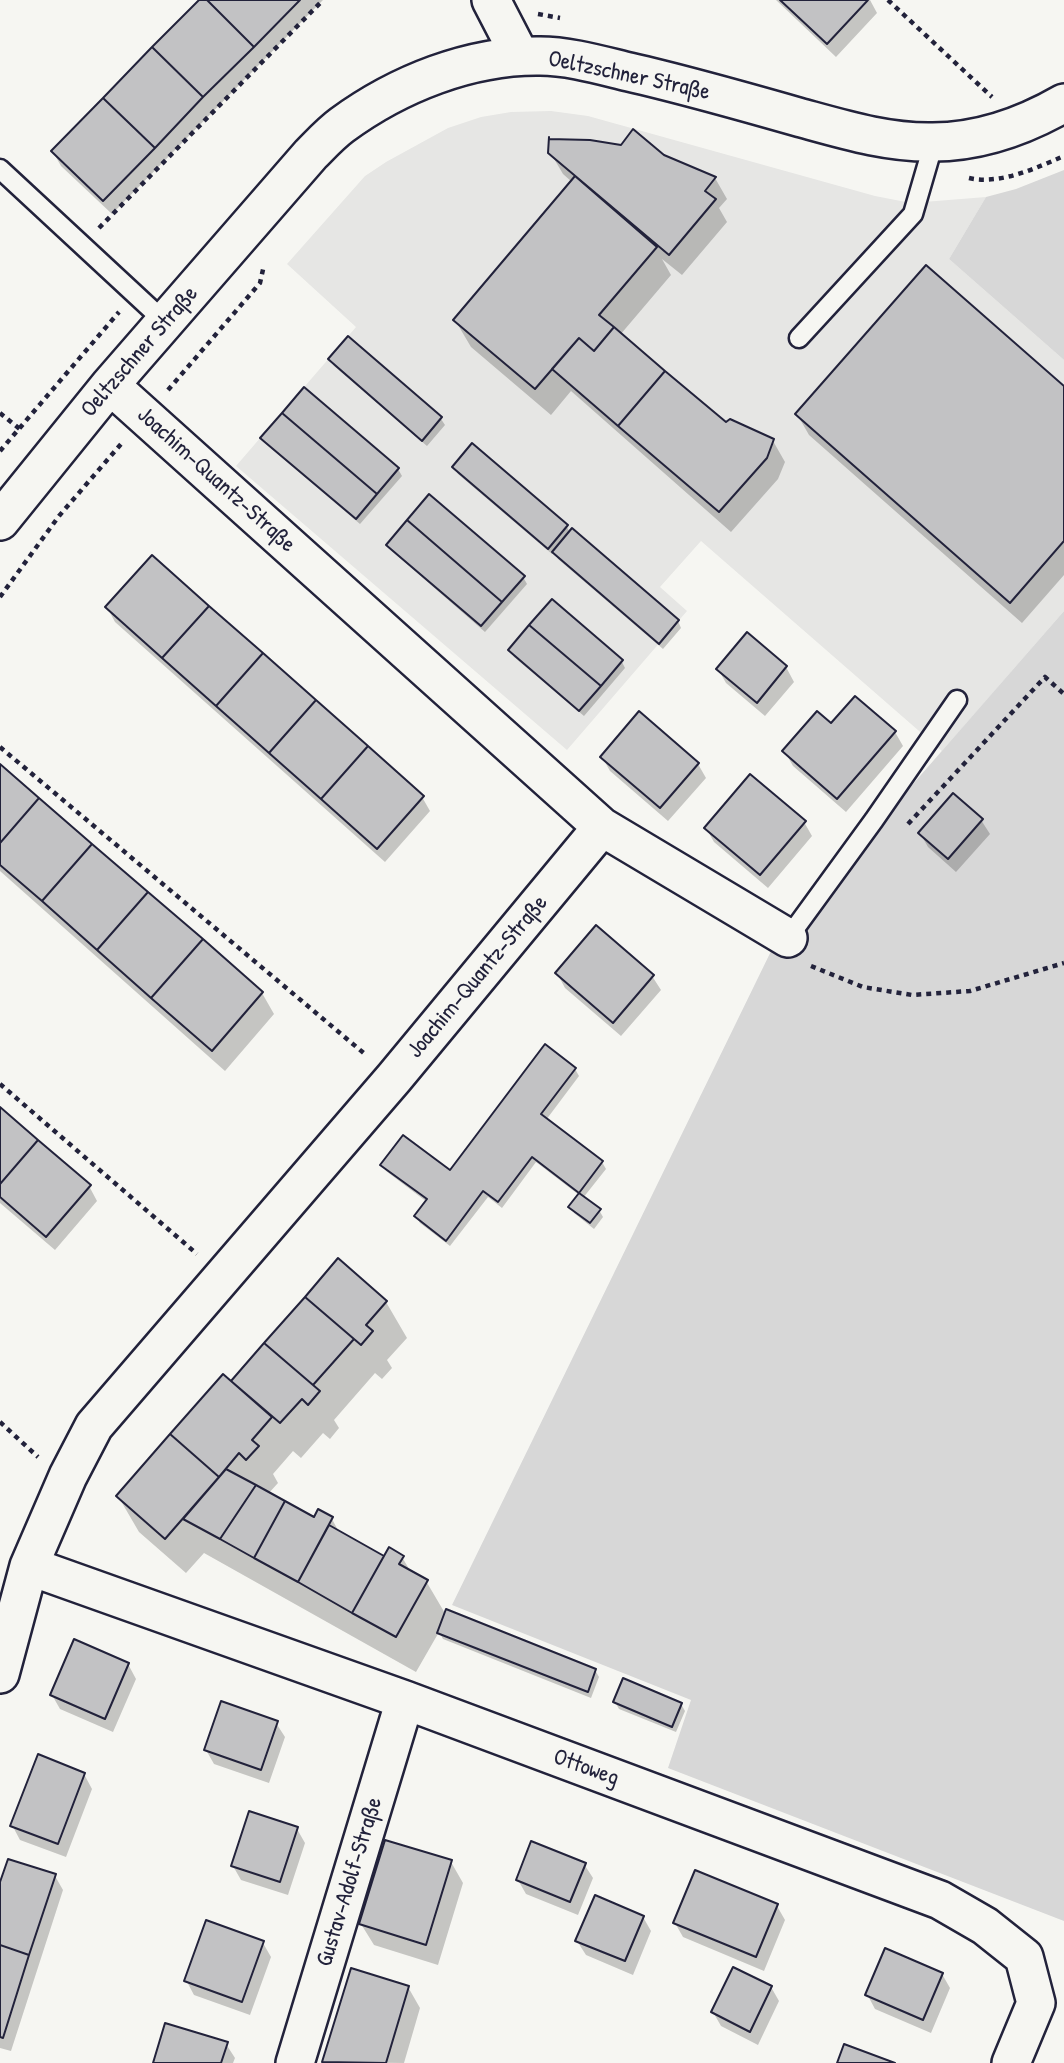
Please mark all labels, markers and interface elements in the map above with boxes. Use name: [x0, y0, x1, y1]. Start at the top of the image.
street label: Oeltzschner Straße: [546, 45, 712, 107]
street label: Oeltzschner Straße: [76, 281, 204, 423]
street label: Joachim-Quantz-Straße: [131, 402, 301, 558]
street label: Joachim-Quantz-Straße: [402, 890, 554, 1064]
street label: Ottoweg: [549, 1743, 623, 1793]
street label: Gustav-Adolf-Straße: [311, 1794, 389, 1970]

